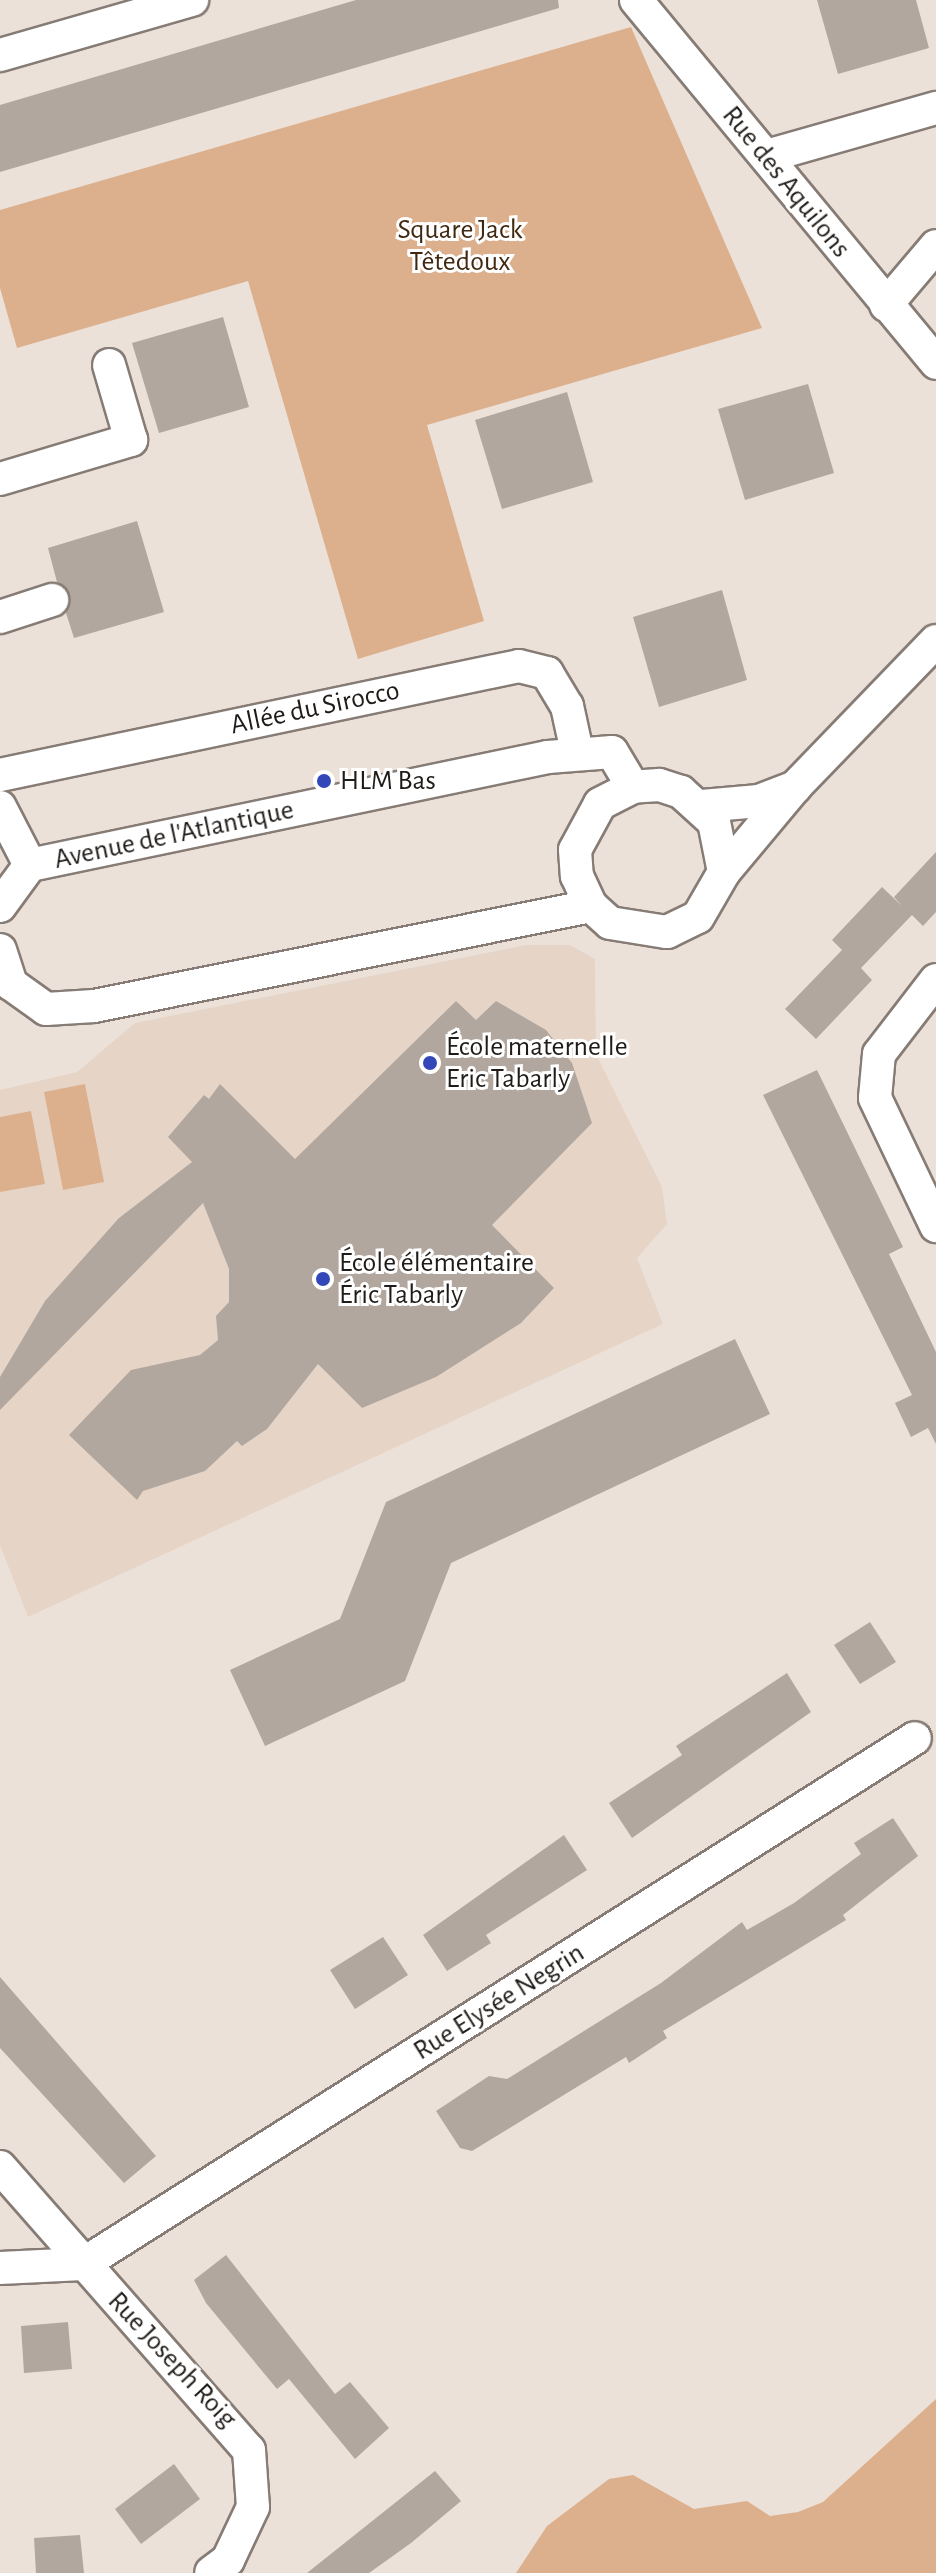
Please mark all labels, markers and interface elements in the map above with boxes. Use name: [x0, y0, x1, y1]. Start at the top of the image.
street label: Rue des Aquilons: [715, 99, 857, 265]
park label: Square Jack Têtedoux: [398, 213, 522, 279]
street label: Allée du Sirocco: [227, 674, 403, 742]
place label: HLM Bas: [340, 764, 436, 798]
marker: HLM Bas: [315, 772, 333, 790]
street label: Avenue de l'Atlantique: [51, 793, 297, 877]
place label: École maternelle Eric Tabarly: [446, 1030, 628, 1096]
marker: École maternelle Eric Tabarly: [421, 1054, 439, 1072]
place label: École élémentaire Éric Tabarly: [339, 1246, 534, 1312]
marker: École élémentaire Éric Tabarly: [314, 1270, 332, 1288]
street label: Rue Elysée Negrin: [407, 1936, 591, 2068]
street label: Rue Joseph Roig: [100, 2285, 244, 2435]

